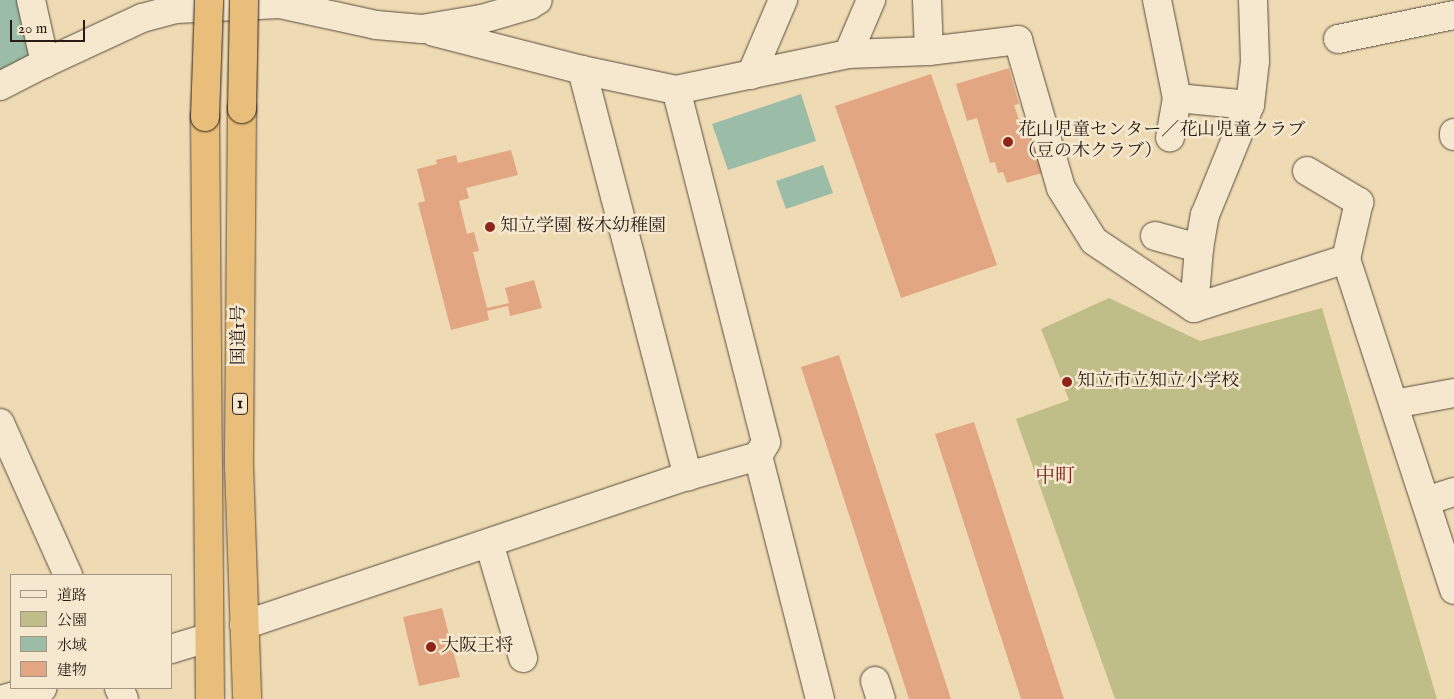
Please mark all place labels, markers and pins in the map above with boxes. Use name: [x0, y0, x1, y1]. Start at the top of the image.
place label: 花山児童センター／花山児童クラブ （豆の木クラブ）: [1018, 121, 1306, 163]
marker: 花山児童センター／花山児童クラブ （豆の木クラブ）: [1002, 136, 1014, 148]
place label: 知立学園 桜木幼稚園: [500, 216, 666, 238]
marker: 知立学園 桜木幼稚園: [484, 221, 496, 233]
place label: 知立市立知立小学校: [1077, 371, 1239, 393]
marker: 知立市立知立小学校: [1061, 376, 1073, 388]
place label: 大阪王将: [441, 636, 513, 658]
marker: 大阪王将: [425, 641, 437, 653]

